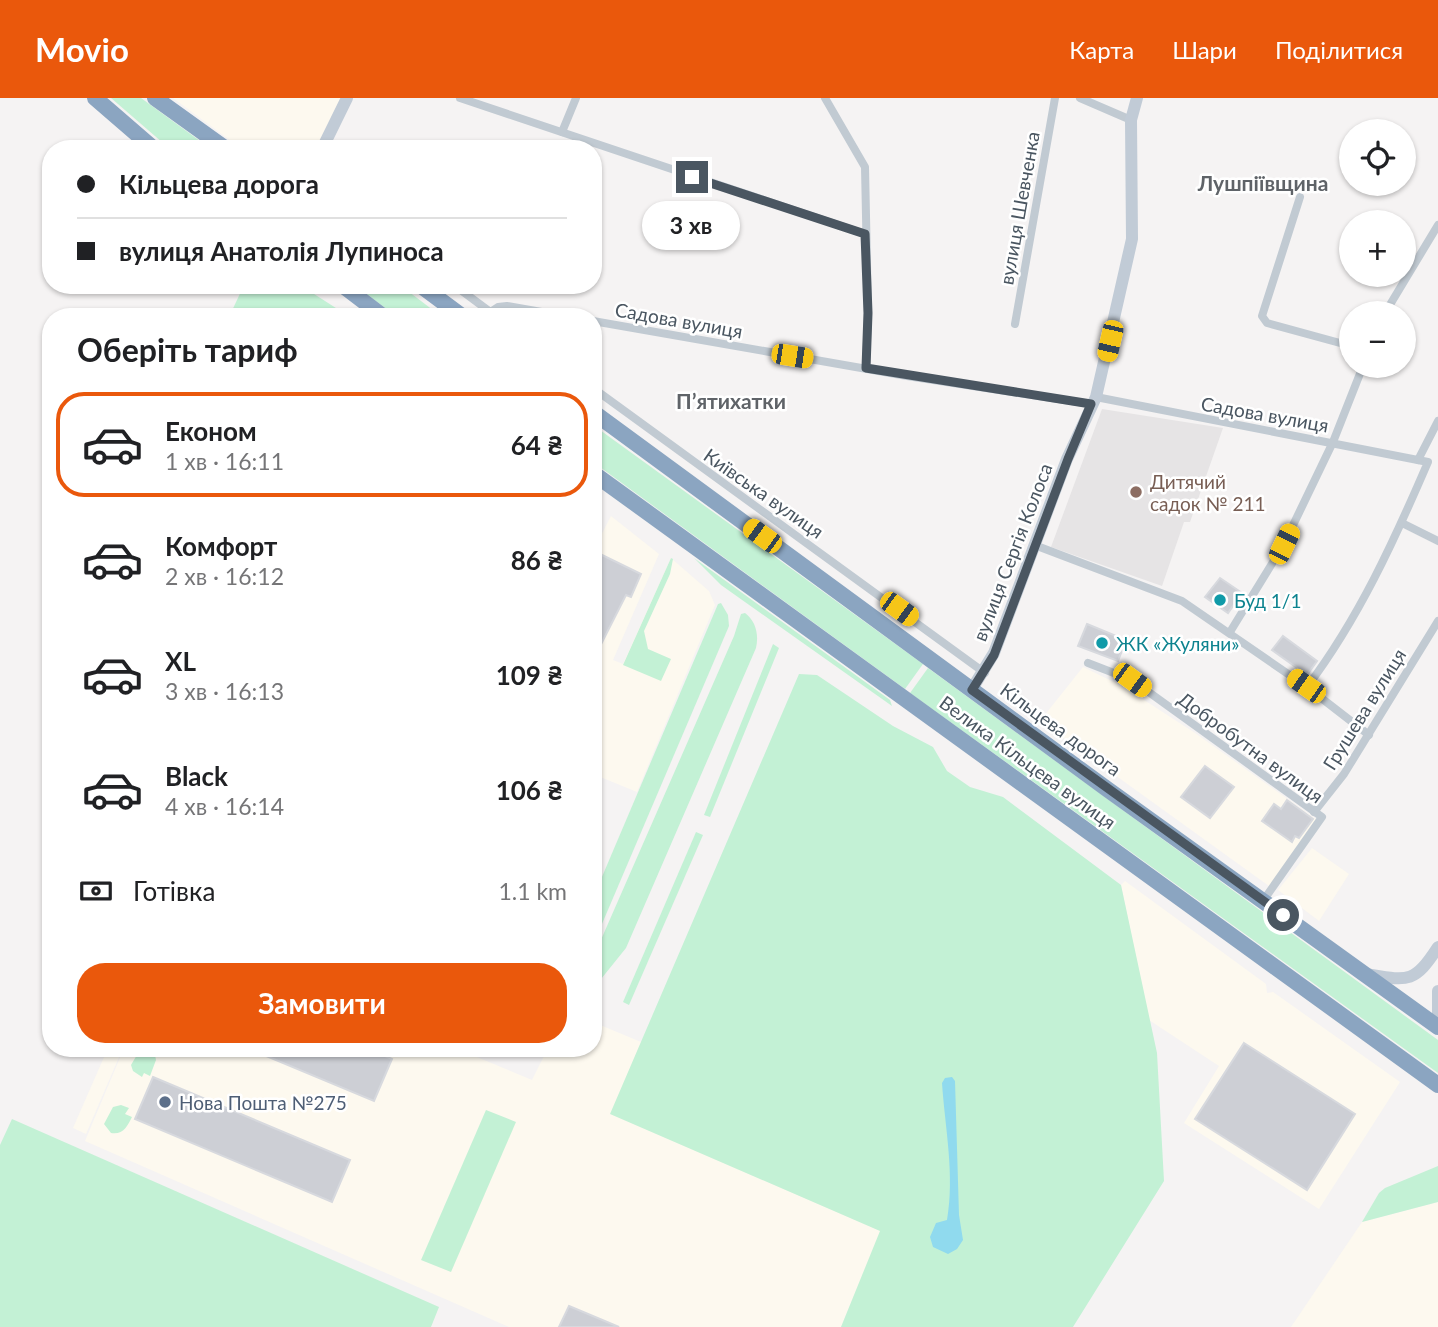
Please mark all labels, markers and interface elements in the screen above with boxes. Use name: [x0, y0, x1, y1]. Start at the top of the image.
text: Movio: [35, 29, 129, 69]
text: Карта: [1069, 35, 1134, 64]
text: Шари: [1172, 35, 1237, 64]
text: Поділитися: [1275, 35, 1403, 64]
map controls: [1339, 119, 1416, 378]
button: locate: [1339, 119, 1416, 196]
street label: вулиця Шевченка: [994, 130, 1044, 286]
route end: [676, 161, 708, 193]
text: Кільцева дорога: [119, 168, 319, 200]
district label: Лушпіївщина: [1197, 170, 1328, 195]
callout: 3 хв: [643, 202, 741, 250]
button: +: [1339, 210, 1416, 287]
text: 3 хв: [670, 211, 712, 239]
text: вулиця Анатолія Лупиноса: [119, 235, 444, 267]
street label: Садова вулиця: [613, 297, 745, 343]
button: −: [1339, 301, 1416, 378]
car: [1096, 318, 1125, 364]
text: Оберіть тариф: [77, 330, 298, 369]
car: [770, 342, 815, 370]
district label: Пʼятихатки: [676, 388, 786, 413]
street label: Садова вулиця: [1199, 391, 1331, 437]
icon: car: [81, 413, 144, 476]
text: Економ: [165, 415, 257, 447]
text: 64 ₴: [511, 429, 563, 461]
street label: Київська вулиця: [700, 443, 828, 543]
text: 1 хв · 16:11: [165, 447, 284, 475]
street label: вулиця Сергія Колоса: [967, 460, 1057, 644]
place label: Дитячий садок № 211: [1150, 470, 1265, 515]
marker: Дитячий садок № 211: [1128, 484, 1144, 500]
car: [739, 515, 786, 557]
car: [1266, 521, 1303, 567]
icon: car: [81, 528, 144, 591]
text: Комфорт: [165, 530, 277, 562]
text: 86 ₴: [511, 544, 563, 576]
text: 2 хв · 16:12: [165, 562, 284, 590]
car: [876, 588, 923, 630]
place label: Буд 1/1: [1234, 589, 1301, 612]
marker: Буд 1/1: [1212, 592, 1228, 608]
place label: ЖК «Жуляни»: [1116, 632, 1239, 655]
marker: ЖК «Жуляни»: [1094, 635, 1110, 651]
icon: car: [81, 643, 144, 706]
street label: Грушева вулиця: [1318, 644, 1410, 774]
text: XL: [165, 645, 196, 677]
text: 109 ₴: [496, 659, 563, 691]
car: [1109, 659, 1156, 701]
car: [1283, 665, 1330, 707]
text: 3 хв · 16:13: [165, 677, 284, 705]
street label: Кільцева дорога: [996, 678, 1126, 780]
street label: Добробутна вулиця: [1174, 687, 1328, 807]
street label: Велика Кільцева вулиця: [936, 690, 1120, 834]
icon: car: [81, 758, 144, 821]
text: Black: [165, 760, 228, 792]
text: 106 ₴: [496, 774, 563, 806]
text: 4 хв · 16:14: [165, 792, 284, 820]
icon: cash: [77, 872, 115, 910]
text: Готівка: [133, 875, 215, 907]
text: 1.1 km: [498, 877, 567, 905]
route start: [1267, 899, 1299, 931]
button: Замовити: [77, 963, 567, 1043]
place label: Нова Пошта №275: [179, 1091, 347, 1114]
marker: Нова Пошта №275: [157, 1094, 173, 1110]

